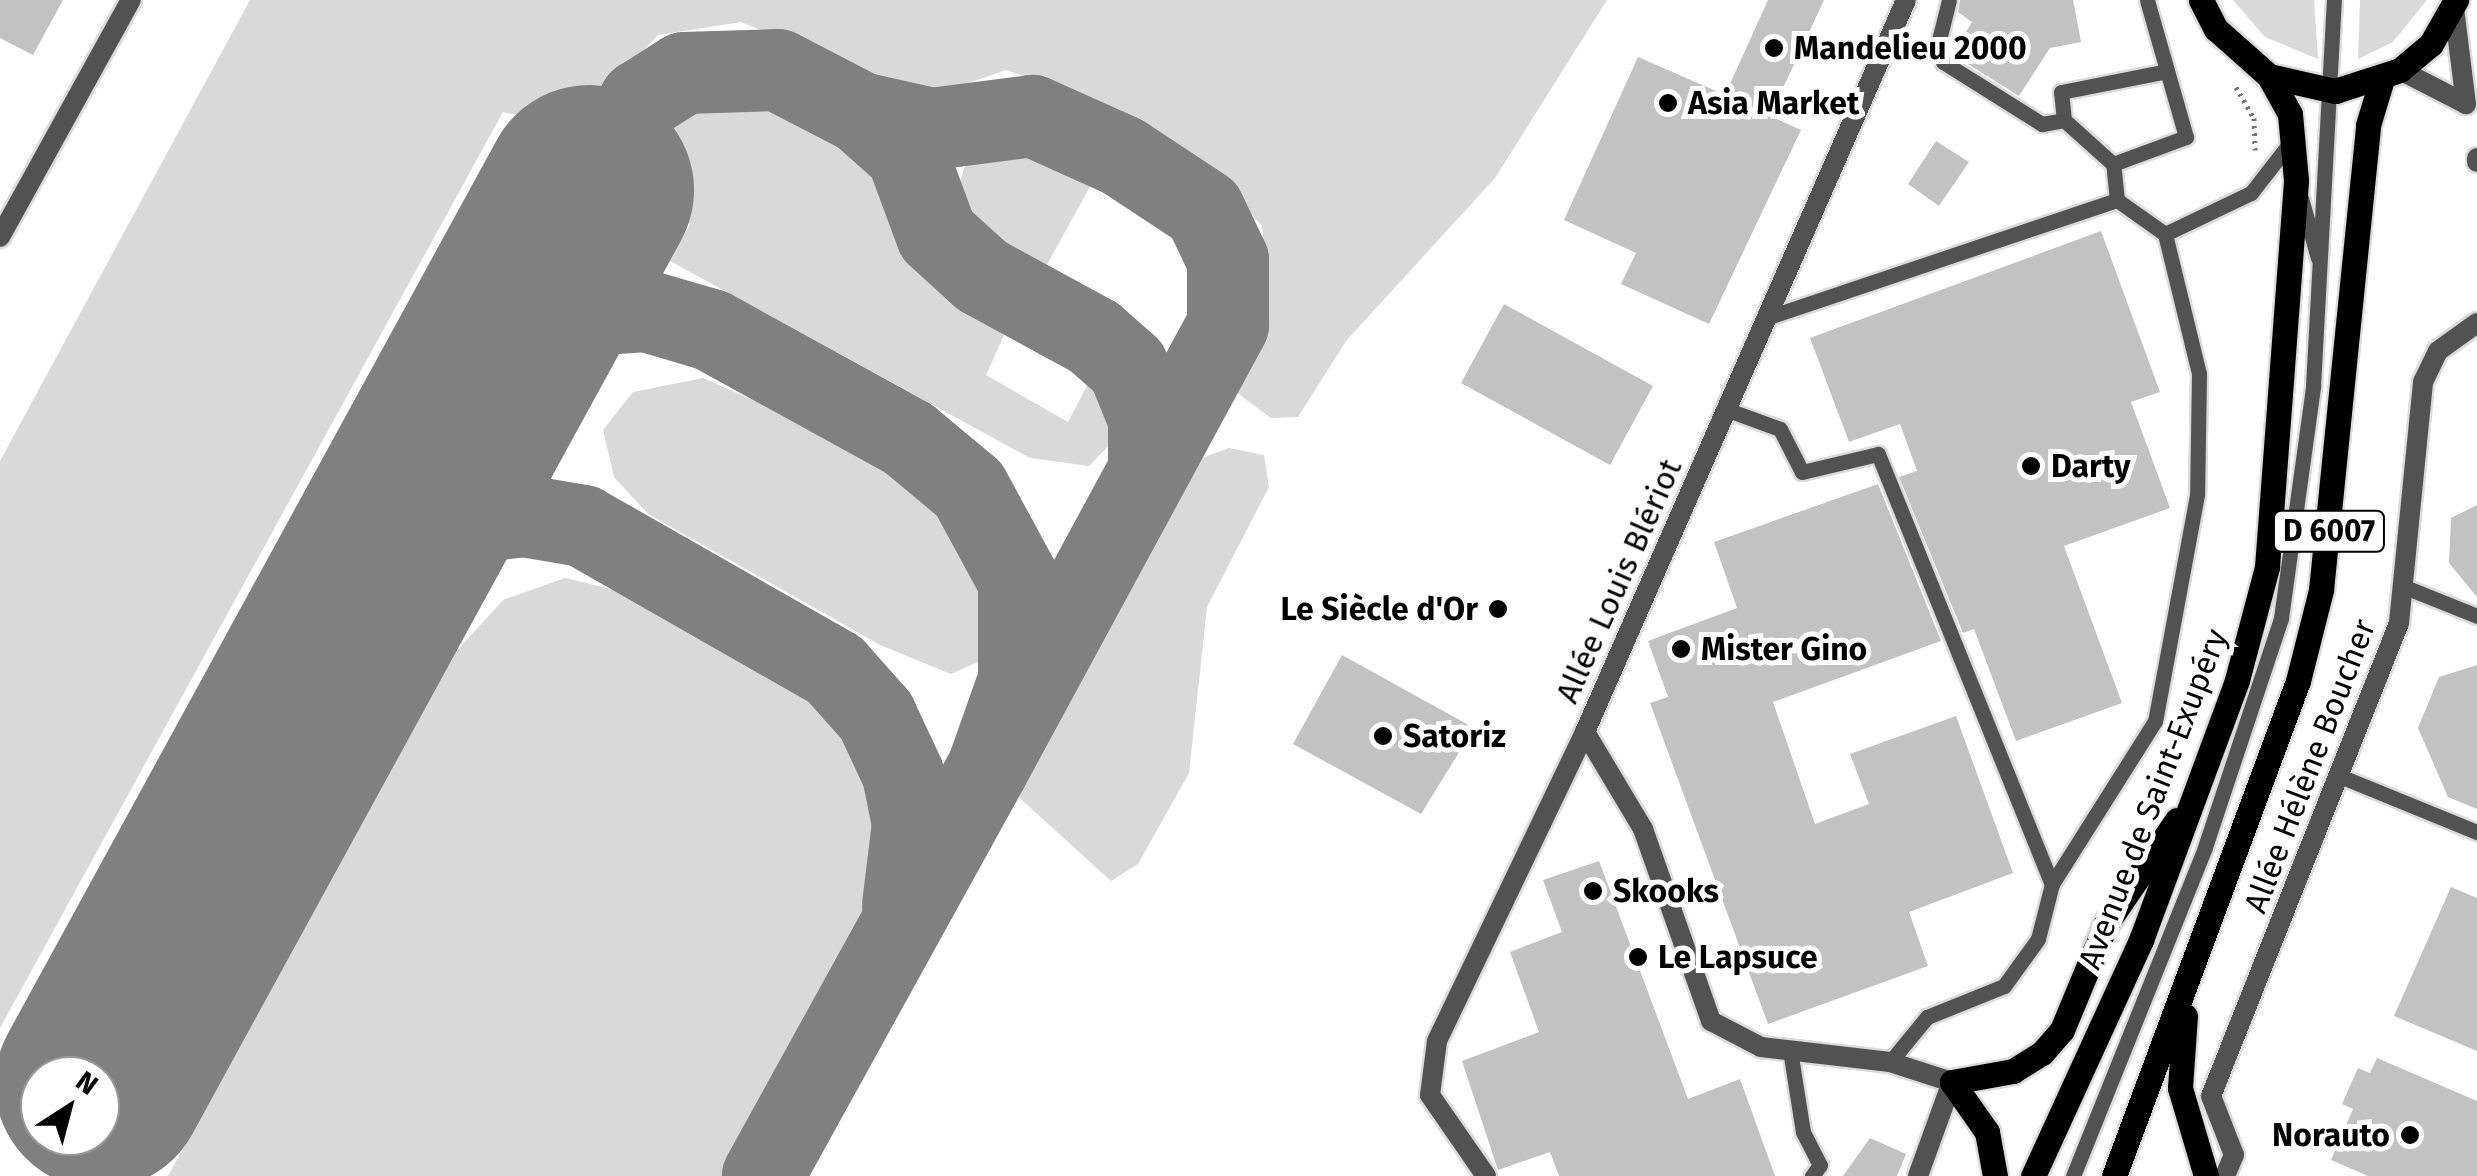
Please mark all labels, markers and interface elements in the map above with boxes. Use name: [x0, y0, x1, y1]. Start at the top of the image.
place label: Mandelieu 2000: [1794, 29, 2027, 67]
marker: Mandelieu 2000: [1763, 37, 1785, 59]
place label: Asia Market: [1688, 84, 1859, 122]
marker: Asia Market: [1657, 92, 1679, 114]
place label: Darty: [2051, 447, 2131, 485]
street label: Allée Louis Blériot: [1548, 453, 1690, 709]
marker: Darty: [2020, 455, 2042, 477]
road number: D 6007: [2272, 506, 2386, 556]
place label: Le Siècle d'Or: [1280, 590, 1478, 628]
marker: Le Siècle d'Or: [1487, 598, 1509, 620]
street label: Allée Hélène Boucher: [2236, 614, 2384, 918]
street label: Avenue de Saint-Exupéry: [2070, 624, 2236, 974]
place label: Mister Gino: [1701, 630, 1867, 668]
marker: Mister Gino: [1670, 638, 1692, 660]
place label: Satoriz: [1403, 717, 1506, 755]
marker: Satoriz: [1372, 725, 1394, 747]
place label: Skooks: [1613, 872, 1719, 910]
marker: Skooks: [1582, 880, 1604, 902]
place label: Le Lapsuce: [1658, 938, 1818, 976]
marker: Le Lapsuce: [1627, 946, 1649, 968]
north arrow: [20, 1056, 120, 1156]
text: N: [70, 1064, 104, 1102]
place label: Norauto: [2272, 1116, 2390, 1154]
marker: Norauto: [2399, 1124, 2421, 1146]

